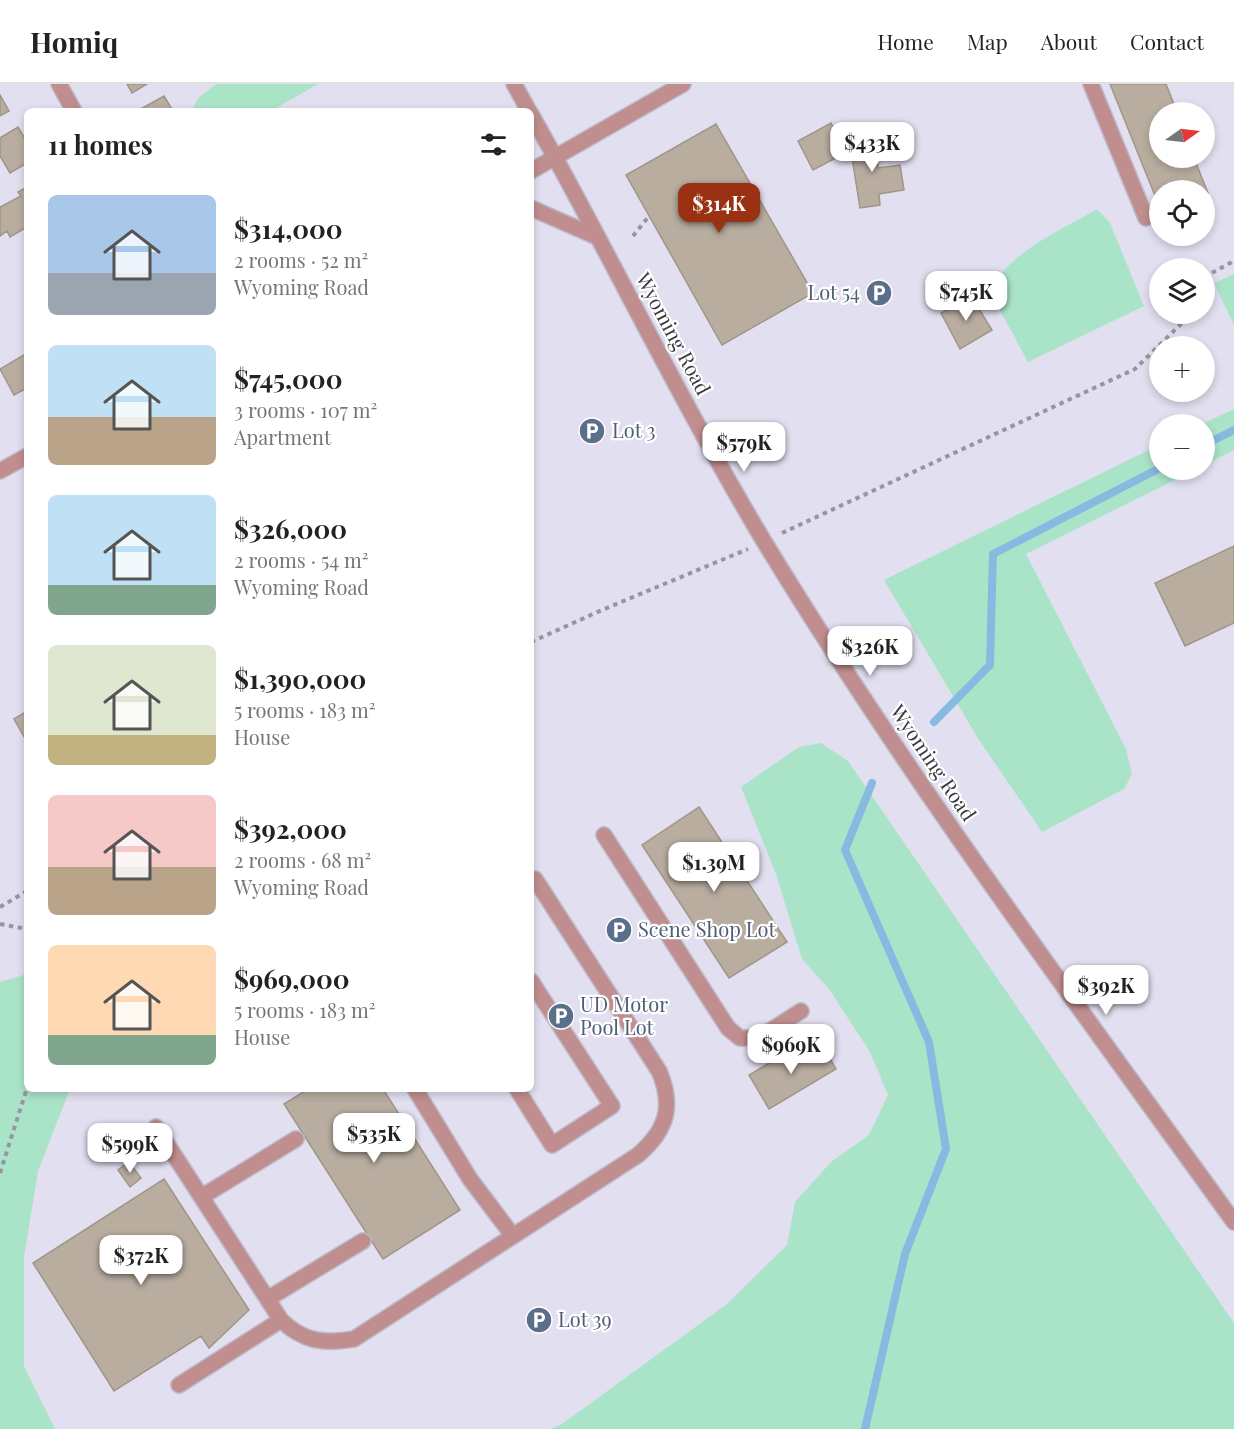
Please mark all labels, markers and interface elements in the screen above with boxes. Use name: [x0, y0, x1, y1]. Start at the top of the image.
text: Homiq: [30, 23, 118, 60]
text: Home: [878, 27, 934, 55]
text: Map: [967, 27, 1008, 55]
text: About: [1041, 27, 1097, 55]
text: Contact: [1130, 27, 1204, 55]
north arrow: [1149, 102, 1215, 168]
map controls: [1149, 102, 1215, 480]
pin: $433K: [830, 122, 914, 173]
text: 11 homes: [48, 127, 153, 162]
icon: filters: [477, 128, 510, 161]
text: $433K: [844, 128, 900, 155]
button: locate: [1149, 180, 1215, 246]
pin: $314K: [677, 183, 761, 234]
text: $314K: [692, 189, 746, 216]
text: $314,000: [234, 211, 343, 246]
icon: home: [96, 219, 168, 291]
text: 2 rooms · 52 m²: [234, 246, 368, 273]
button: layers: [1149, 258, 1215, 324]
street label: Wyoming Road: [630, 266, 718, 400]
pin: $745K: [924, 271, 1008, 322]
text: Wyoming Road: [234, 273, 369, 300]
text: $745K: [939, 277, 993, 304]
place label: Lot 54: [807, 278, 860, 305]
parking icon: Lot 54: [864, 278, 894, 308]
button: +: [1149, 336, 1215, 402]
text: $745,000: [234, 361, 342, 396]
icon: home: [96, 369, 168, 441]
text: 3 rooms · 107 m²: [234, 396, 377, 423]
button: −: [1149, 414, 1215, 480]
parking icon: Lot 3: [577, 416, 607, 446]
place label: Lot 3: [612, 416, 655, 443]
pin: $579K: [702, 422, 786, 473]
text: Apartment: [234, 423, 331, 450]
text: $579K: [716, 428, 772, 455]
text: $326,000: [234, 511, 347, 546]
icon: home: [96, 519, 168, 591]
text: 2 rooms · 54 m²: [234, 546, 369, 573]
text: Wyoming Road: [234, 573, 369, 600]
pin: $326K: [828, 626, 912, 677]
text: $326K: [841, 632, 899, 659]
text: $1,390,000: [234, 661, 366, 696]
icon: home: [96, 669, 168, 741]
text: 5 rooms · 183 m²: [234, 696, 375, 723]
street label: Wyoming Road: [885, 698, 983, 826]
text: House: [234, 723, 290, 750]
text: $392,000: [234, 811, 347, 846]
icon: home: [96, 819, 168, 891]
pin: $1.39M: [665, 842, 763, 893]
text: 2 rooms · 68 m²: [234, 846, 371, 873]
text: $1.39M: [682, 848, 746, 875]
text: Wyoming Road: [234, 873, 369, 900]
parking icon: Scene Shop Lot: [604, 915, 634, 945]
place label: Scene Shop Lot: [638, 915, 777, 942]
text: $969,000: [234, 961, 350, 996]
pin: $392K: [1064, 965, 1148, 1016]
icon: home: [96, 969, 168, 1041]
text: $392K: [1078, 971, 1134, 998]
place label: UD Motor Pool Lot: [580, 990, 668, 1040]
text: 5 rooms · 183 m²: [234, 996, 375, 1023]
parking icon: UD Motor Pool Lot: [546, 1001, 576, 1031]
text: House: [234, 1023, 290, 1050]
pin: $969K: [749, 1024, 833, 1075]
text: $969K: [761, 1030, 821, 1057]
pin: $535K: [332, 1113, 416, 1164]
text: $535K: [347, 1119, 401, 1146]
pin: $599K: [88, 1123, 172, 1174]
text: $599K: [101, 1129, 159, 1156]
pin: $372K: [99, 1235, 183, 1286]
text: $372K: [114, 1241, 169, 1268]
parking icon: Lot 39: [524, 1305, 554, 1335]
place label: Lot 39: [558, 1305, 612, 1332]

